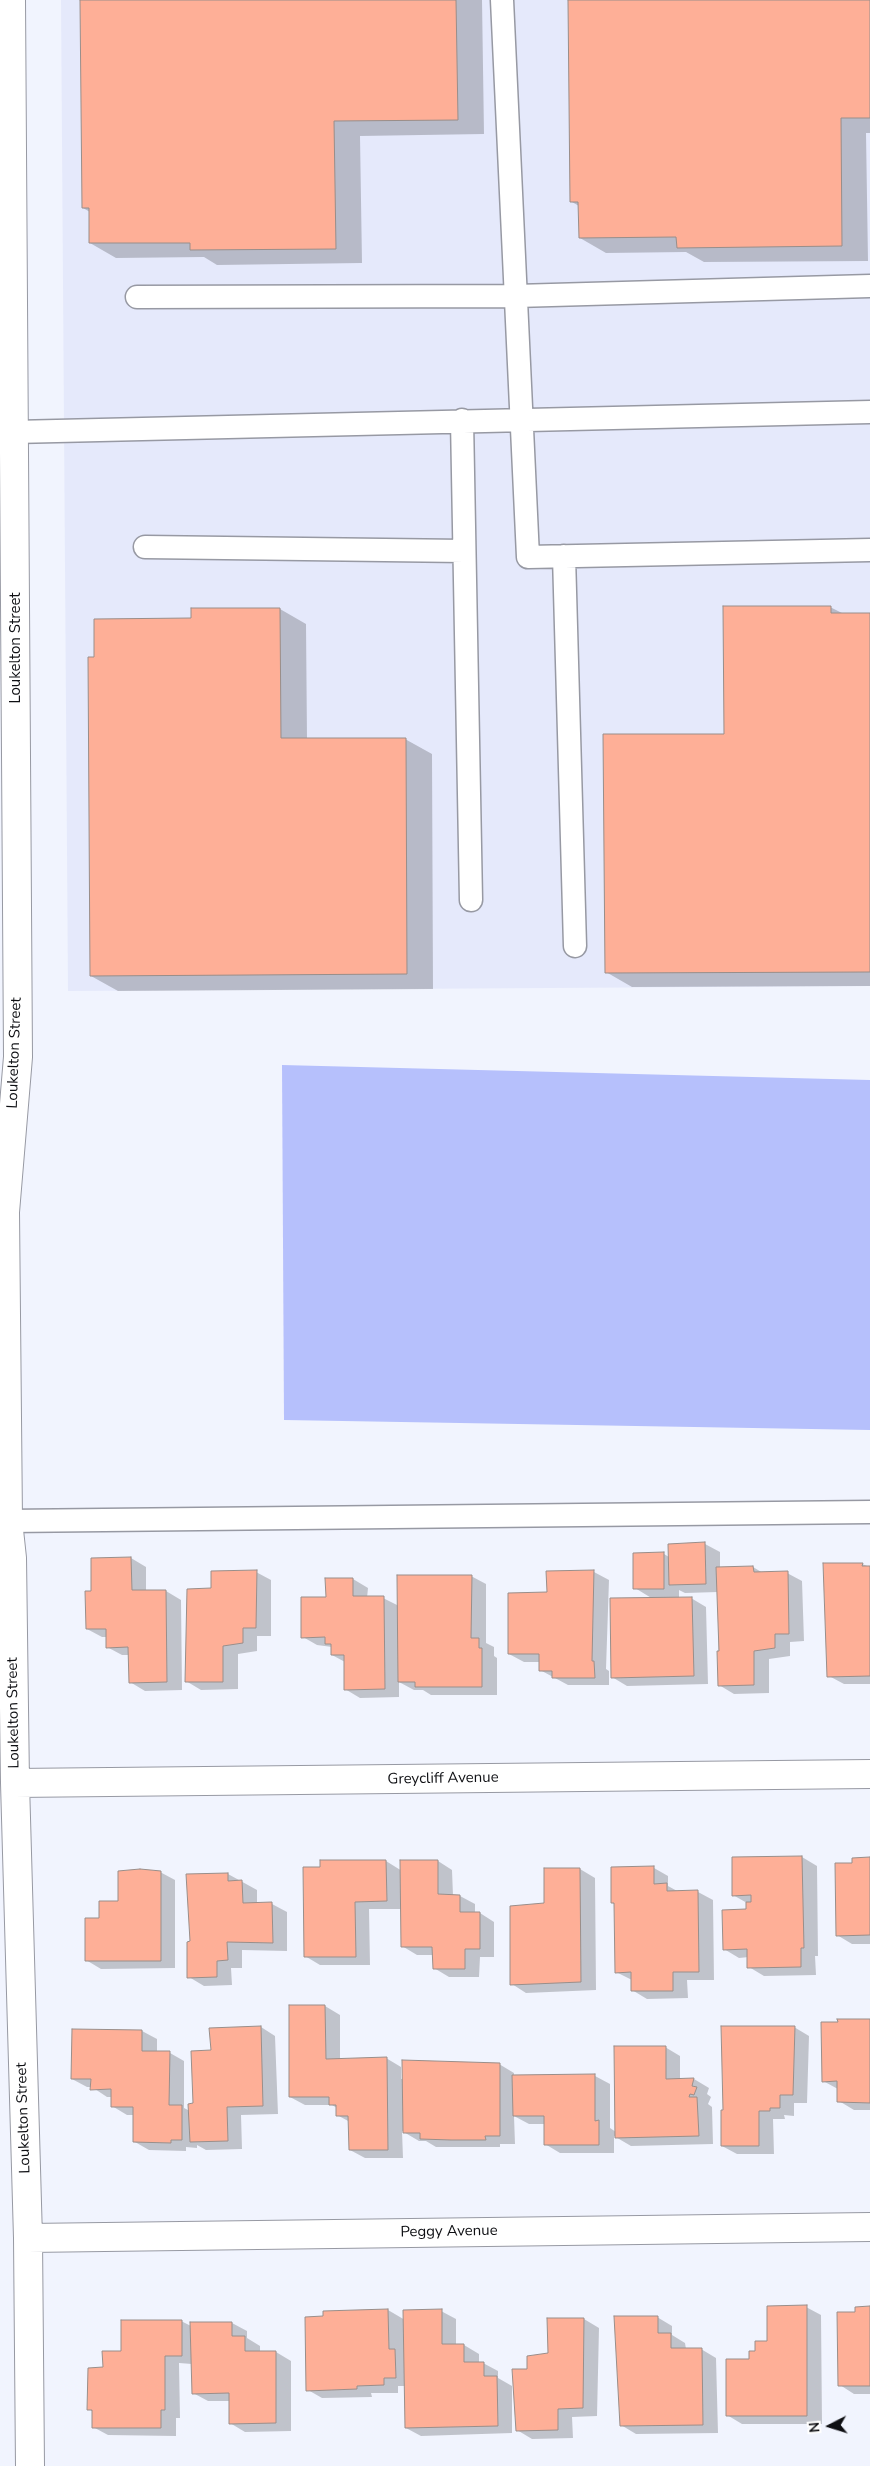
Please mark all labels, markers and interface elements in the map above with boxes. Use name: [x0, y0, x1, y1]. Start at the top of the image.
street label: Loukelton Street: [7, 592, 25, 704]
street label: Loukelton Street: [4, 997, 26, 1109]
street label: Loukelton Street: [4, 1657, 24, 1769]
street label: Greycliff Avenue: [387, 1769, 499, 1789]
street label: Loukelton Street: [13, 2062, 35, 2174]
street label: Peggy Avenue: [400, 2222, 498, 2242]
north arrow: [805, 2401, 855, 2451]
text: N: [805, 2421, 824, 2433]

